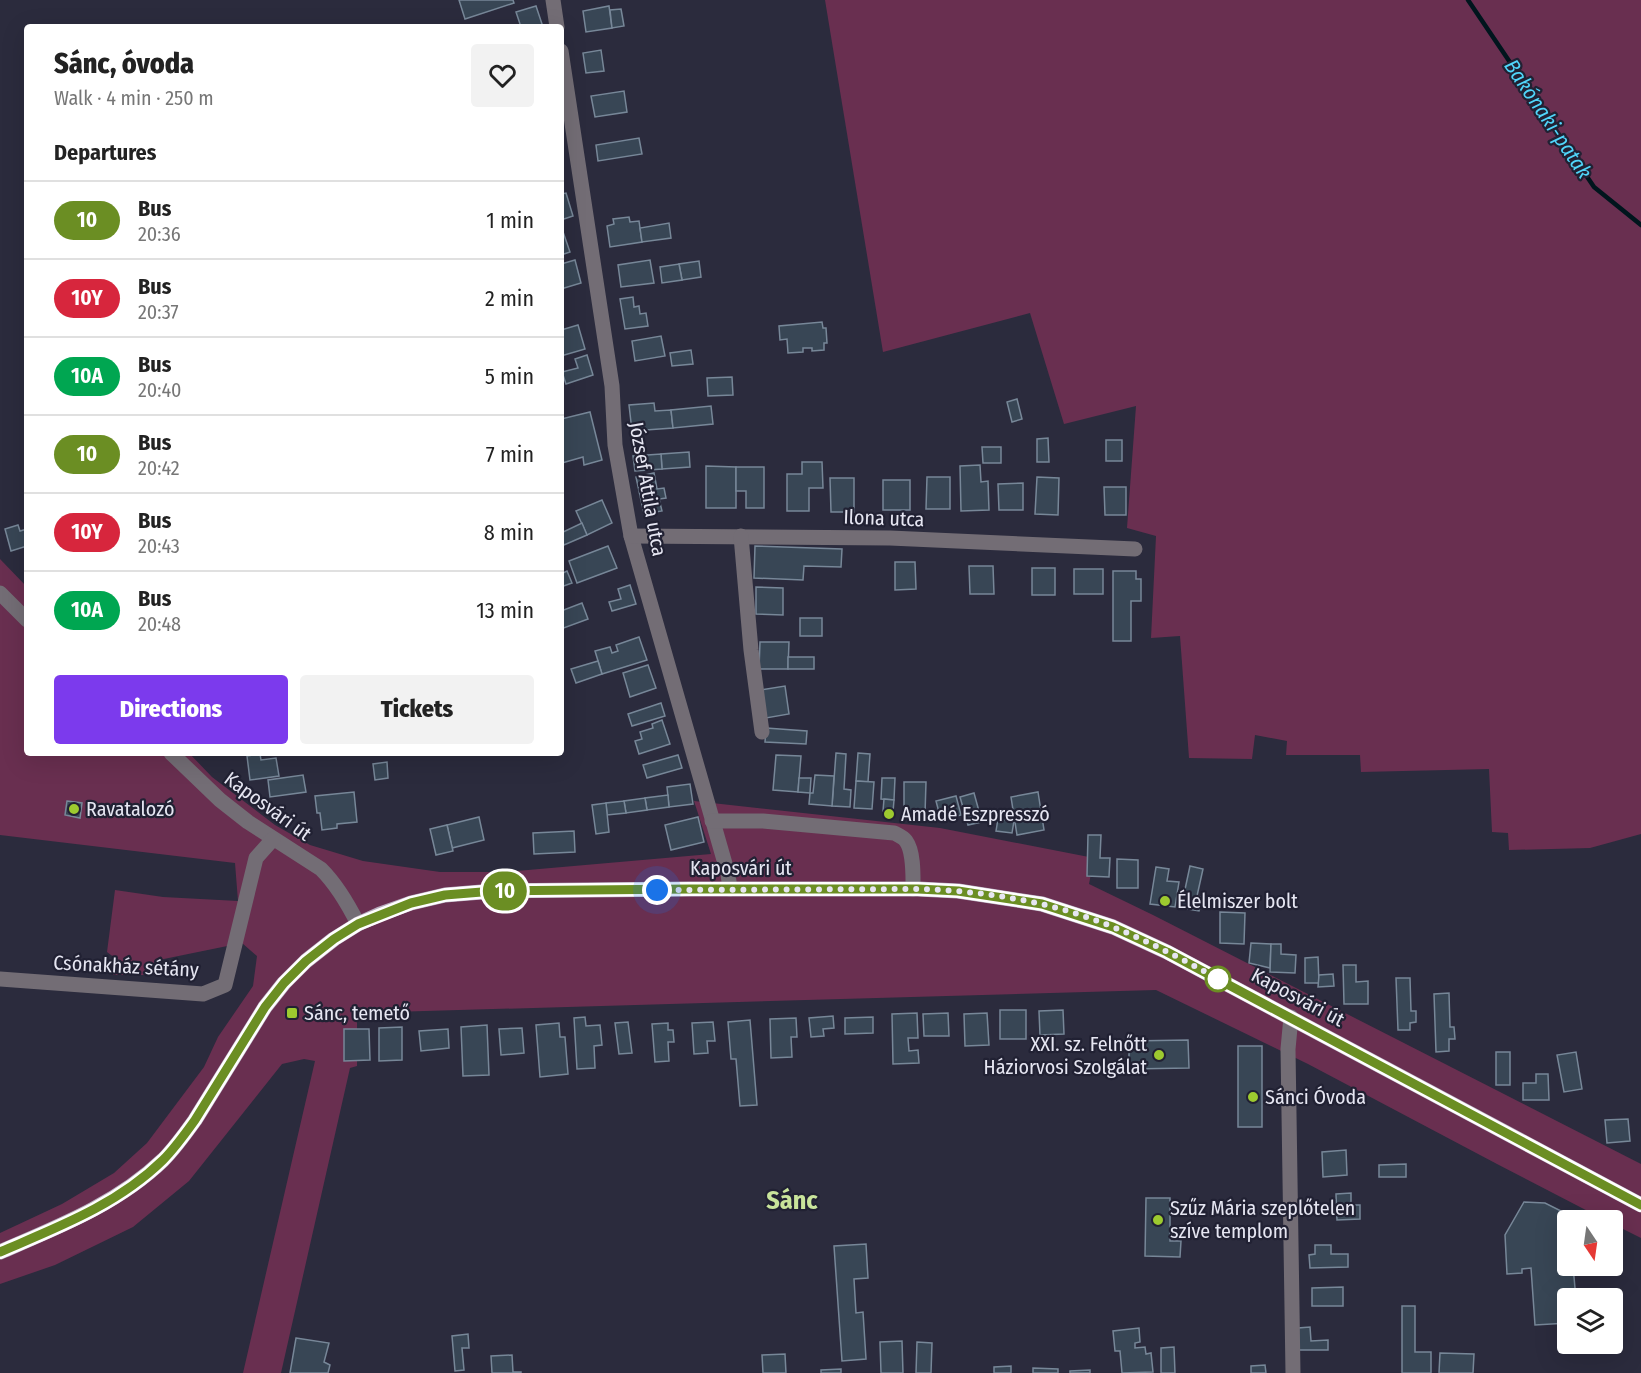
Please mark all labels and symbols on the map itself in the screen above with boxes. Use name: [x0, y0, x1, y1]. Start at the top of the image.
water label: Bakónaki-patak: [1498, 54, 1598, 184]
street label: József Attila utca: [624, 420, 672, 558]
street label: Ilona utca: [843, 505, 925, 531]
street label: Kaposvári út: [220, 766, 317, 846]
place label: Ravatalozó: [86, 797, 174, 821]
marker: Ravatalozó: [67, 802, 81, 816]
place label: Amadé Eszpresszó: [901, 802, 1050, 826]
marker: Amadé Eszpresszó: [882, 807, 896, 821]
street label: Kaposvári út: [690, 856, 792, 880]
line badge: 10: [478, 872, 532, 910]
your location: [642, 875, 672, 905]
place label: Élelmiszer bolt: [1177, 889, 1298, 913]
marker: Élelmiszer bolt: [1158, 894, 1172, 908]
street label: Csónakház sétány: [53, 950, 199, 982]
street label: Kaposvári út: [1247, 963, 1349, 1032]
unlabelled marker: [1205, 966, 1231, 992]
place label: Sánc, temető: [304, 1001, 410, 1025]
marker: Sánc, temető: [285, 1006, 299, 1020]
place label: XXI. sz. Felnőtt Háziorvosi Szolgálat: [984, 1032, 1147, 1079]
marker: XXI. sz. Felnőtt Háziorvosi Szolgálat: [1152, 1048, 1166, 1062]
place label: Sánci Óvoda: [1265, 1085, 1366, 1109]
marker: Sánci Óvoda: [1246, 1090, 1260, 1104]
district label: Sánc: [766, 1185, 818, 1216]
place label: Szűz Mária szeplőtelen szíve templom: [1170, 1196, 1355, 1243]
north arrow: [1557, 1210, 1623, 1276]
marker: Szűz Mária szeplőtelen szíve templom: [1151, 1213, 1165, 1227]

